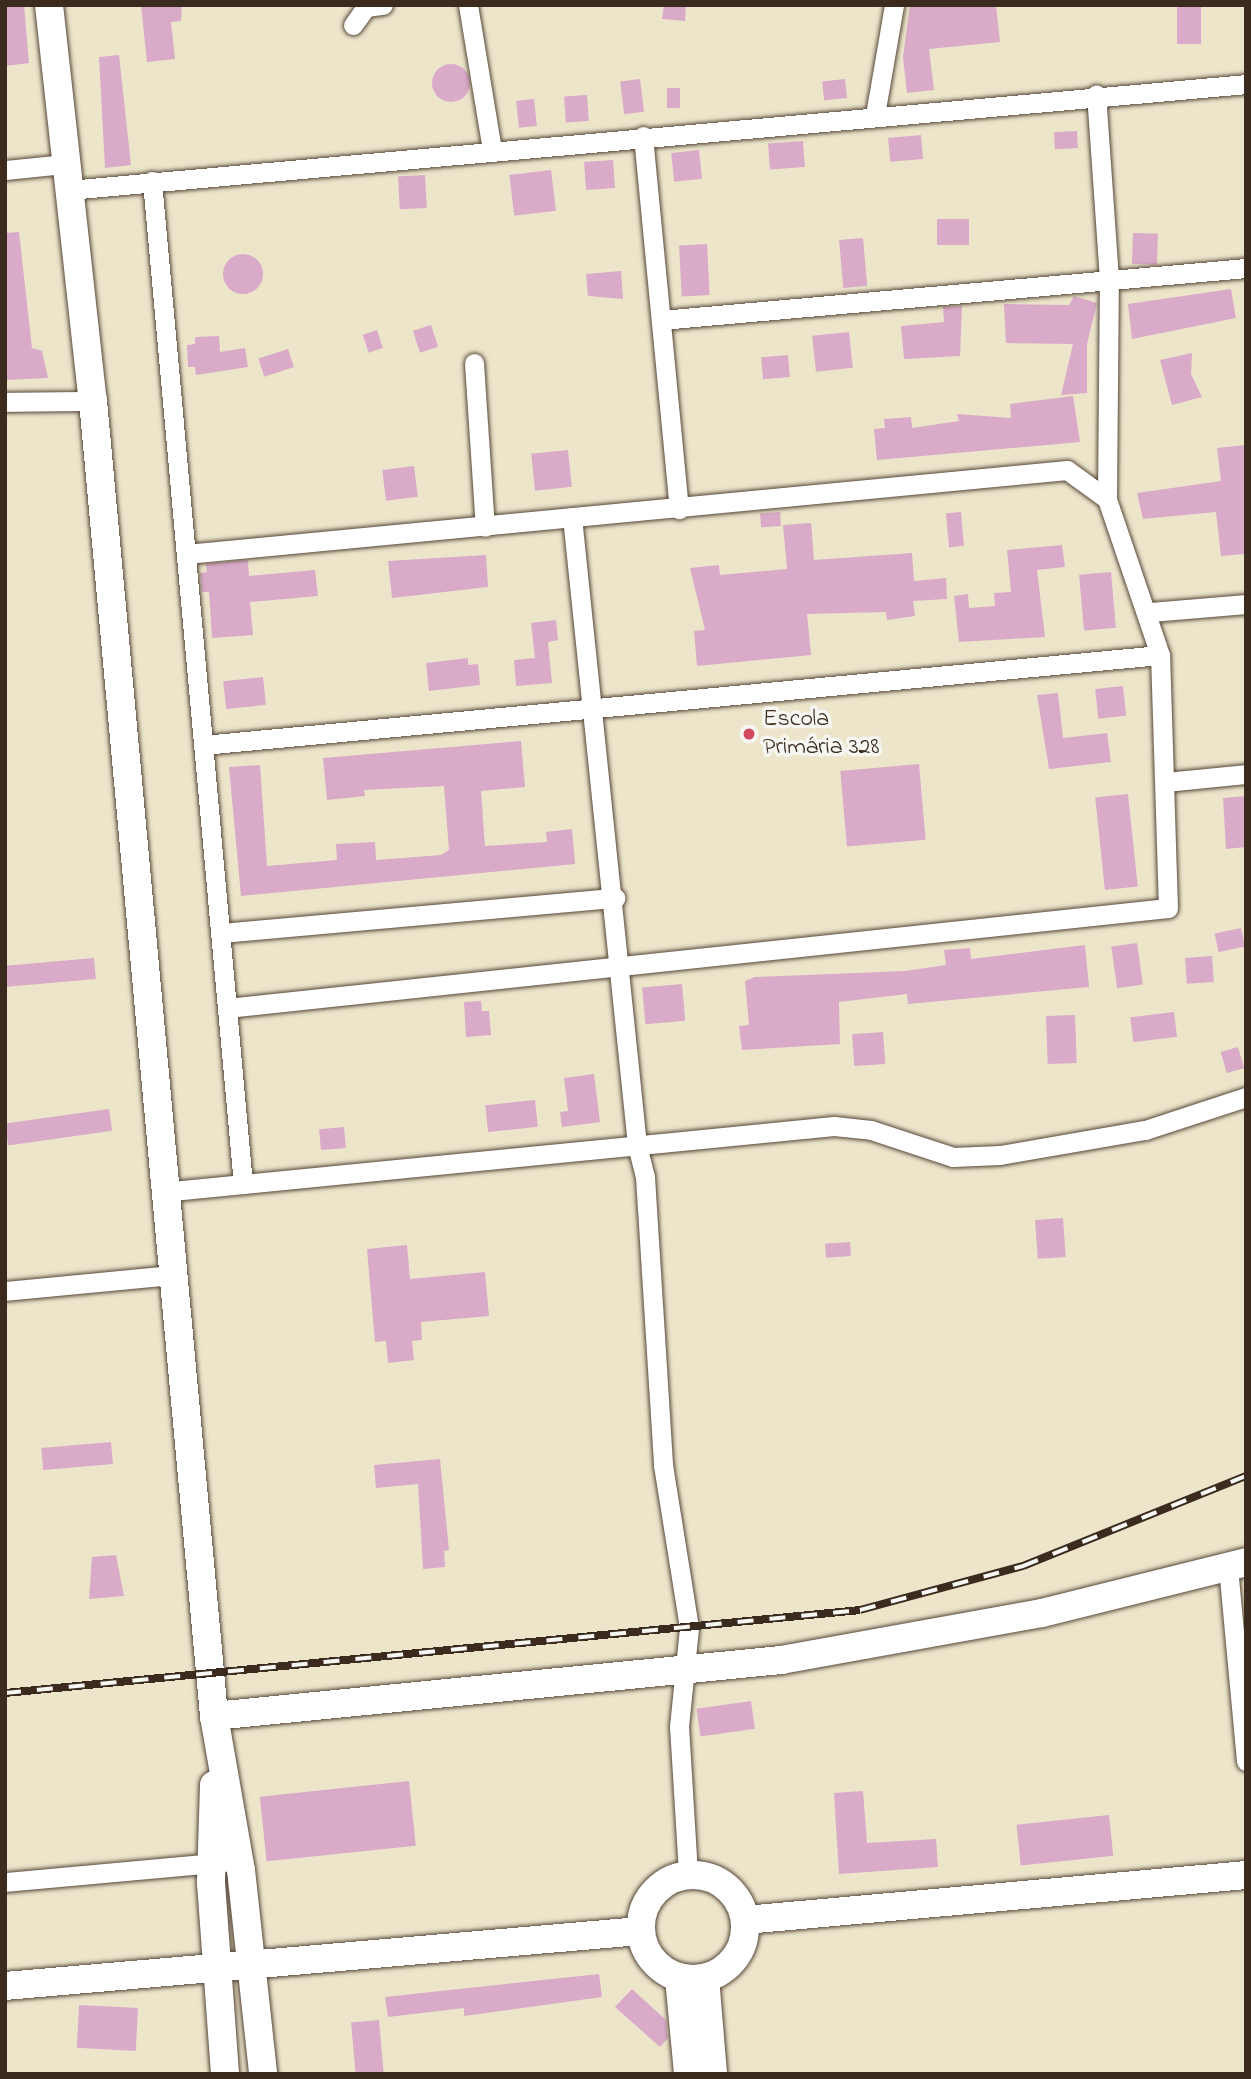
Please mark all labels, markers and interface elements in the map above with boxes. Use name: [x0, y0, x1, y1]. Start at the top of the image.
place label: Escola Primária 328: [763, 706, 880, 762]
marker: Escola Primária 328: [741, 726, 757, 742]

